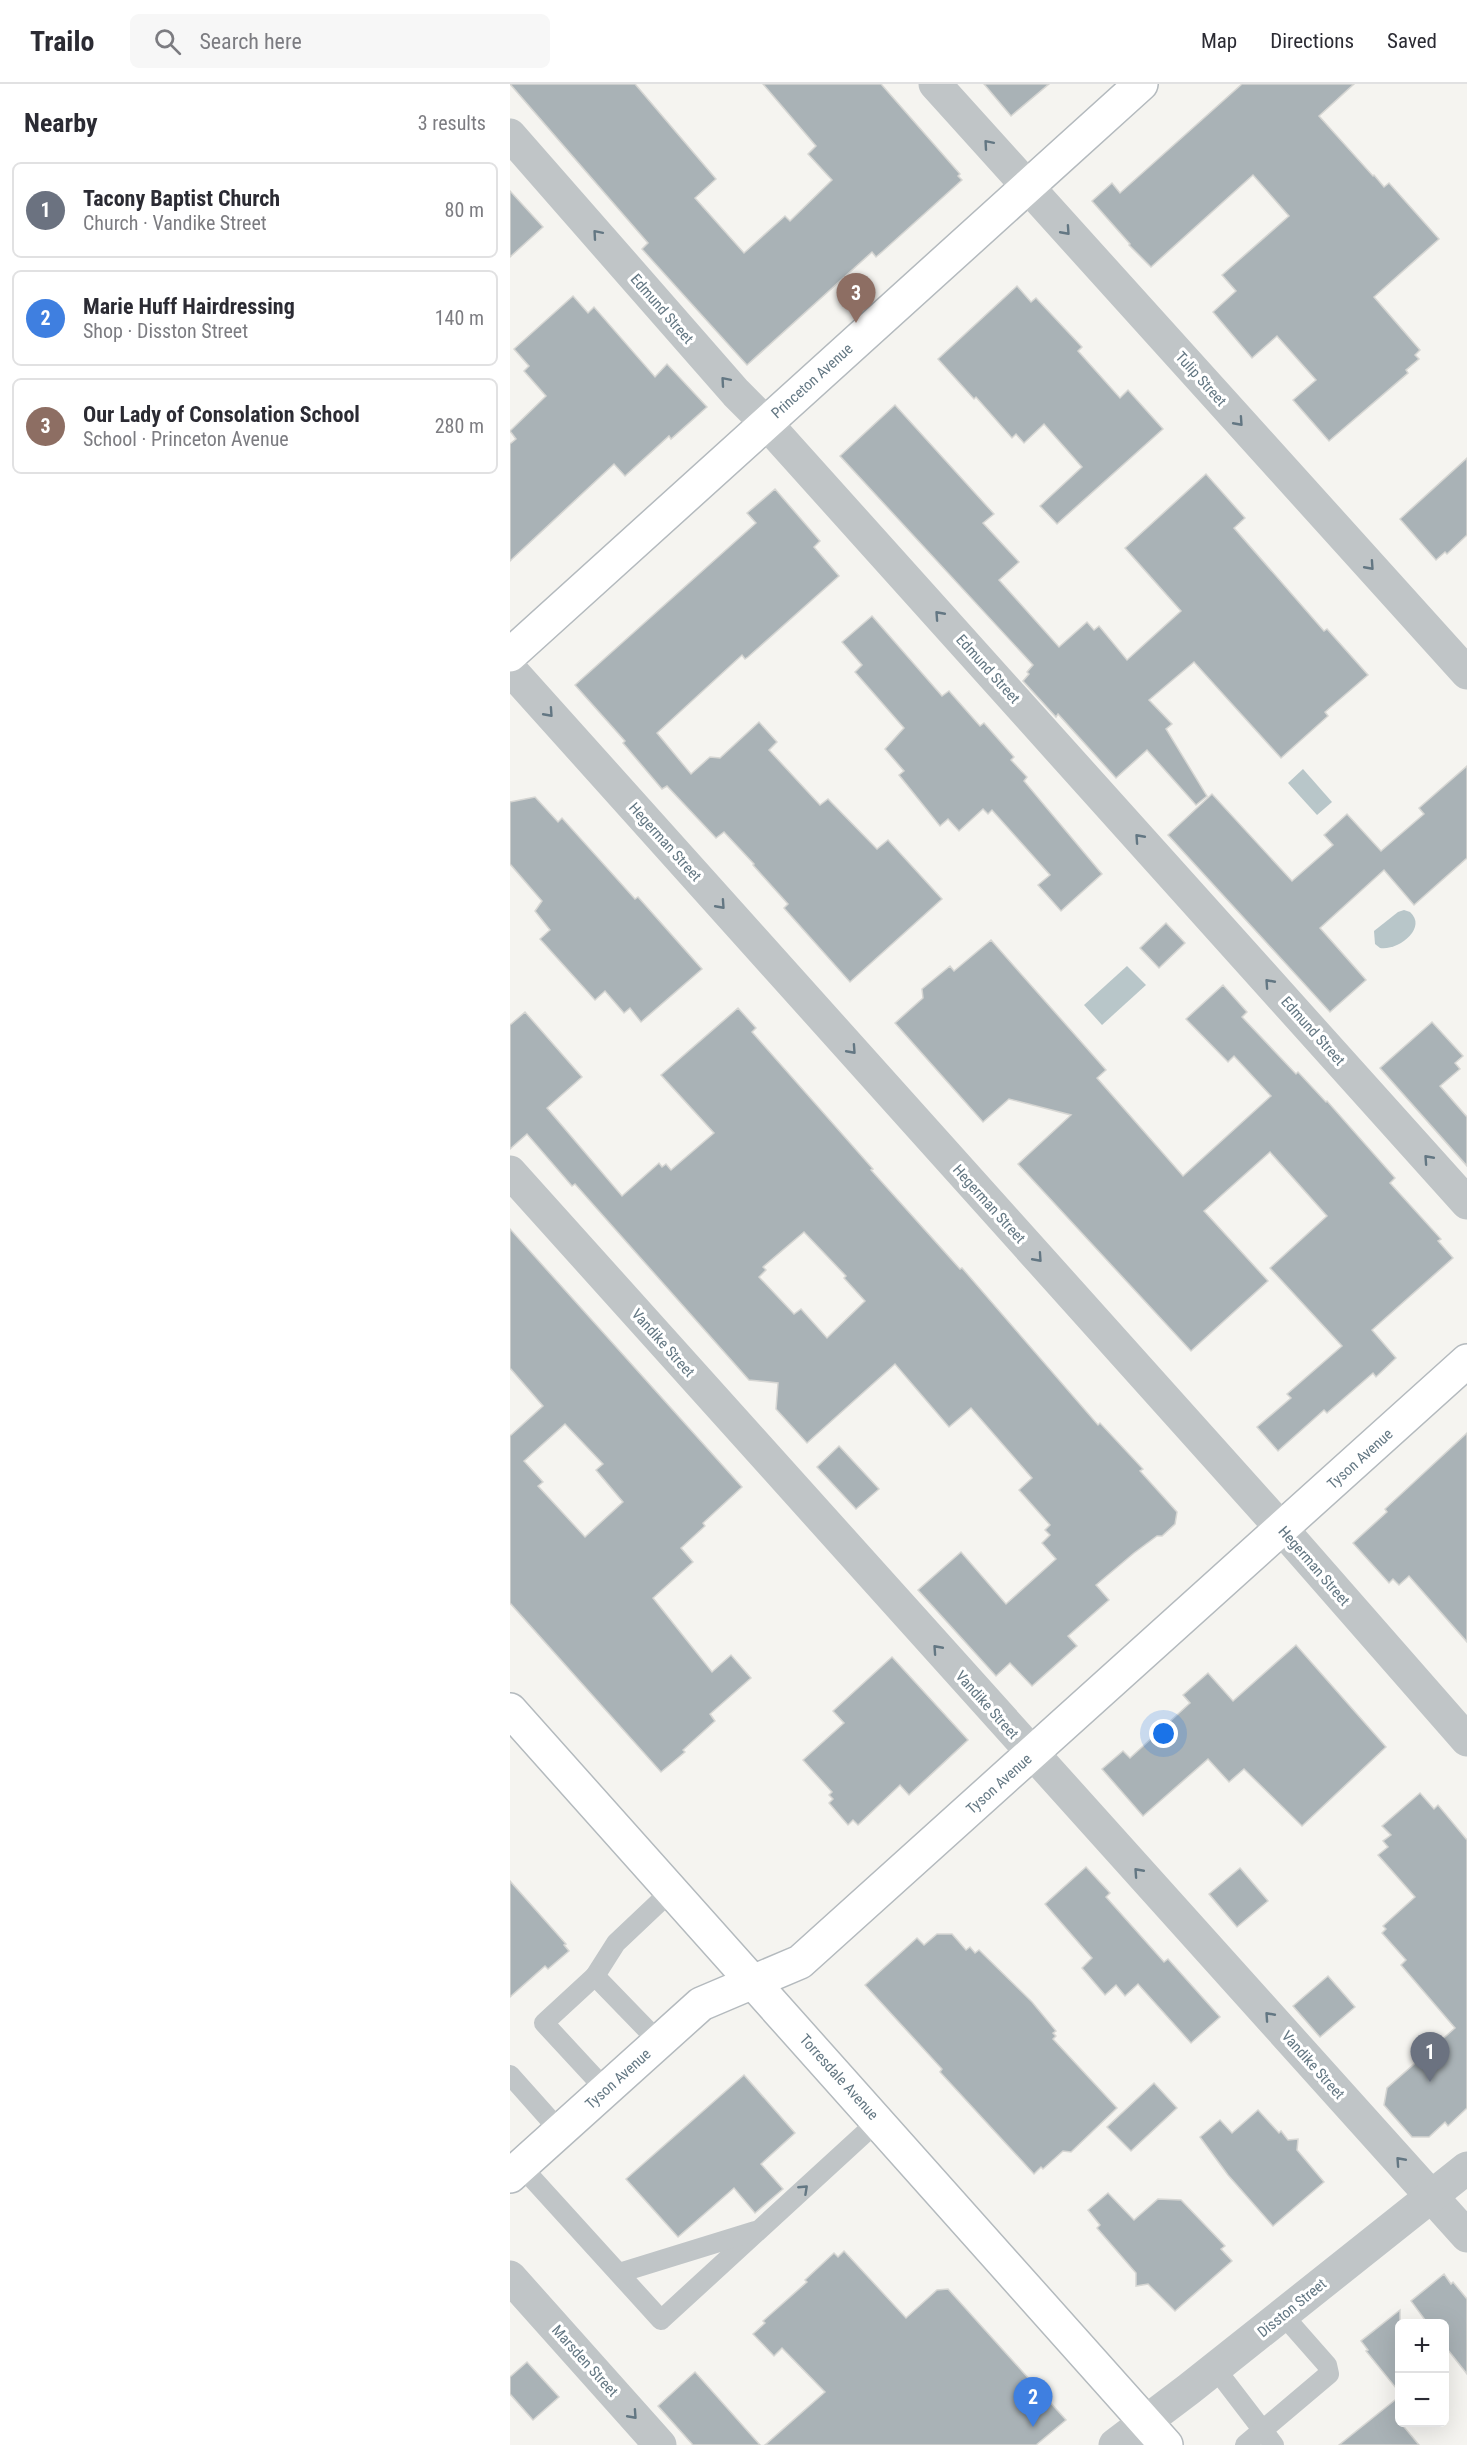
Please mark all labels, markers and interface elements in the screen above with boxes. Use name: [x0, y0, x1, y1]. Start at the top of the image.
search box: [130, 14, 550, 68]
text: Trailo: [30, 25, 94, 58]
icon: search: [151, 25, 184, 58]
text: Search here: [199, 29, 302, 54]
text: Map: [1201, 29, 1237, 53]
text: Directions: [1270, 29, 1354, 53]
text: Saved: [1387, 29, 1437, 53]
text: Nearby: [24, 108, 98, 138]
text: 3 results: [418, 111, 486, 135]
one-way arrow: [984, 140, 995, 150]
text: Tacony Baptist Church: [83, 186, 280, 211]
text: 1: [40, 198, 51, 222]
text: 80 m: [445, 198, 484, 222]
text: Church · Vandike Street: [83, 211, 267, 235]
one-way arrow: [1059, 224, 1070, 234]
one-way arrow: [593, 230, 604, 241]
street label: Edmund Street: [627, 270, 697, 348]
pin: 3: [836, 274, 876, 323]
text: Marie Huff Hairdressing: [83, 294, 295, 319]
text: 2: [40, 306, 51, 330]
text: 140 m: [435, 306, 484, 330]
text: Shop · Disston Street: [83, 319, 248, 343]
street label: Princeton Avenue: [768, 340, 856, 422]
street label: Tulip Street: [1172, 348, 1230, 410]
one-way arrow: [721, 377, 732, 388]
text: Our Lady of Consolation School: [83, 402, 360, 427]
text: 3: [40, 414, 51, 438]
text: 280 m: [435, 414, 484, 438]
one-way arrow: [1232, 415, 1243, 426]
text: School · Princeton Avenue: [83, 427, 289, 451]
one-way arrow: [1363, 559, 1374, 570]
one-way arrow: [935, 611, 946, 622]
street label: Edmund Street: [952, 631, 1024, 707]
one-way arrow: [542, 706, 553, 717]
street label: Hegerman Street: [625, 799, 705, 885]
one-way arrow: [1135, 834, 1146, 845]
one-way arrow: [714, 898, 725, 909]
one-way arrow: [1266, 979, 1277, 990]
street label: Edmund Street: [1277, 993, 1349, 1069]
one-way arrow: [845, 1043, 856, 1054]
one-way arrow: [1424, 1155, 1435, 1166]
street label: Hegerman Street: [949, 1161, 1029, 1247]
one-way arrow: [1031, 1251, 1042, 1261]
street label: Vandike Street: [628, 1305, 698, 1381]
street label: Tyson Avenue: [1324, 1425, 1396, 1493]
street label: Hegerman Street: [1275, 1522, 1353, 1610]
one-way arrow: [933, 1645, 944, 1656]
street label: Vandike Street: [952, 1667, 1022, 1743]
your location: [1149, 1719, 1178, 1748]
street label: Tyson Avenue: [963, 1750, 1035, 1818]
one-way arrow: [1134, 1868, 1145, 1878]
one-way arrow: [1265, 2012, 1276, 2023]
street label: Vandike Street: [1278, 2027, 1348, 2103]
street label: Torresdale Avenue: [796, 2030, 882, 2124]
pin: 1: [1410, 2032, 1450, 2082]
street label: Tyson Avenue: [582, 2045, 654, 2113]
one-way arrow: [1396, 2157, 1407, 2168]
one-way arrow: [796, 2186, 807, 2197]
street label: Disston Street: [1254, 2275, 1330, 2341]
map controls: [1395, 2319, 1449, 2427]
button: +: [1395, 2319, 1449, 2373]
street label: Marsden Street: [548, 2321, 622, 2401]
button: −: [1395, 2373, 1449, 2427]
pin: 2: [1014, 2378, 1052, 2427]
one-way arrow: [626, 2408, 637, 2419]

